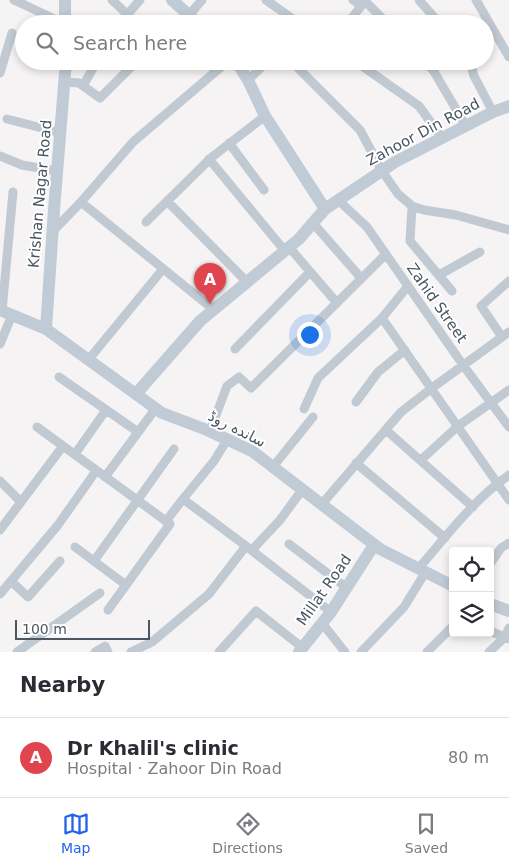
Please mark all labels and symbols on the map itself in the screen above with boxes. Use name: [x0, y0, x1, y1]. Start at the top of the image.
street label: Zahoor Din Road: [363, 94, 483, 170]
street label: Krishan Nagar Road: [25, 119, 55, 269]
street label: Zahid Street: [403, 260, 471, 346]
pin: A: [194, 263, 226, 304]
your location: [297, 322, 323, 348]
street label: ساندہ روڈ: [205, 407, 269, 451]
street label: Millat Road: [293, 551, 355, 629]
scale bar: [15, 617, 150, 640]

